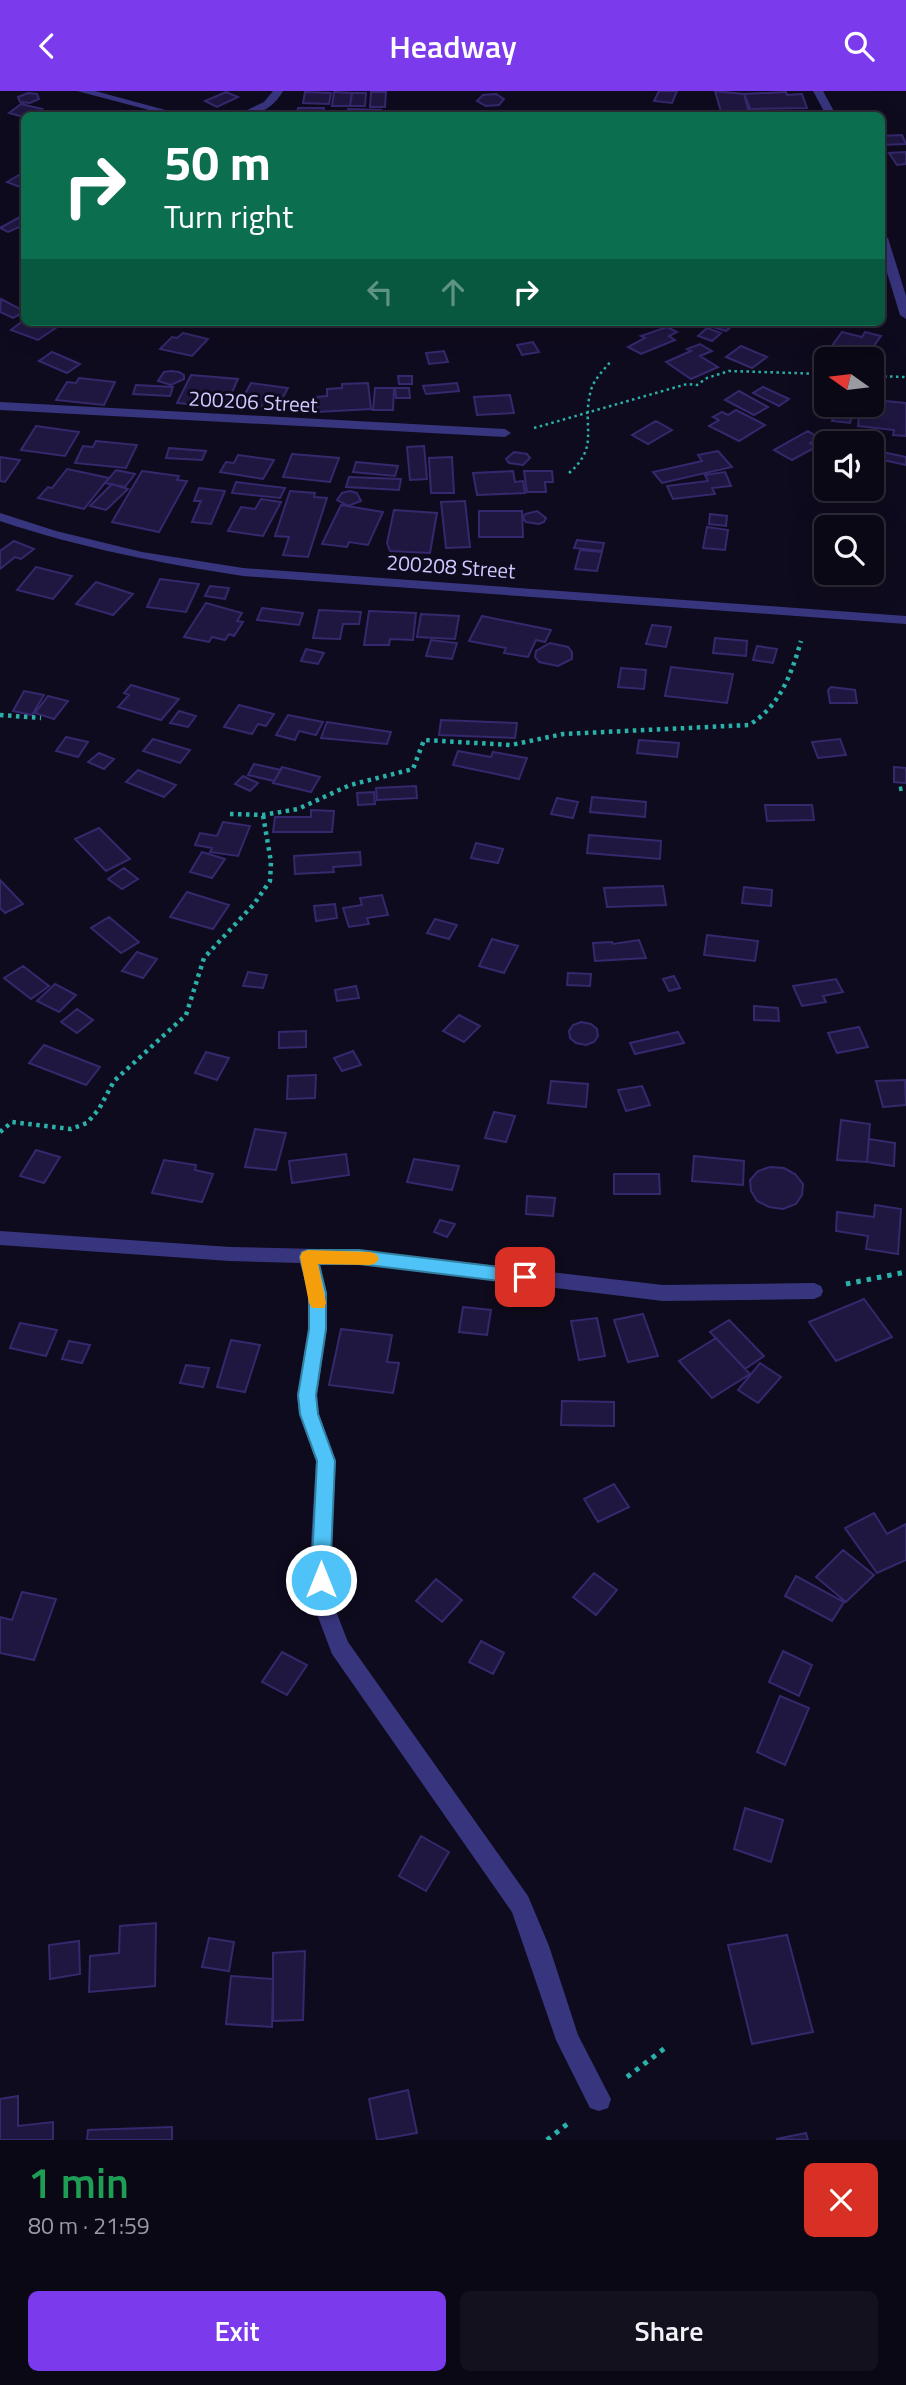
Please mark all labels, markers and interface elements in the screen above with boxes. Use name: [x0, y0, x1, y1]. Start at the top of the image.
text: Headway: [389, 22, 517, 70]
icon: back: [28, 27, 66, 65]
icon: search: [840, 27, 878, 65]
text: 50 m: [164, 124, 271, 199]
icon: right: [49, 140, 140, 231]
text: Turn right: [164, 192, 293, 240]
icon: left: [361, 273, 399, 311]
icon: ahead: [434, 273, 472, 311]
icon: right: [507, 273, 545, 311]
north arrow: [814, 347, 884, 417]
map controls: [814, 347, 884, 585]
street label: 200206 Street: [188, 382, 319, 420]
button: sound: [814, 431, 884, 501]
button: search: [814, 515, 884, 585]
street label: 200208 Street: [385, 546, 517, 587]
pin: [495, 1247, 555, 1307]
icon: arrive: [506, 1258, 544, 1296]
position arrow: [284, 1543, 358, 1617]
text: 1 min: [28, 2150, 129, 2214]
button: close: [804, 2163, 878, 2237]
text: 80 m · 21:59: [28, 2208, 150, 2243]
button: Exit: [28, 2291, 446, 2371]
button: Share: [460, 2291, 878, 2371]

